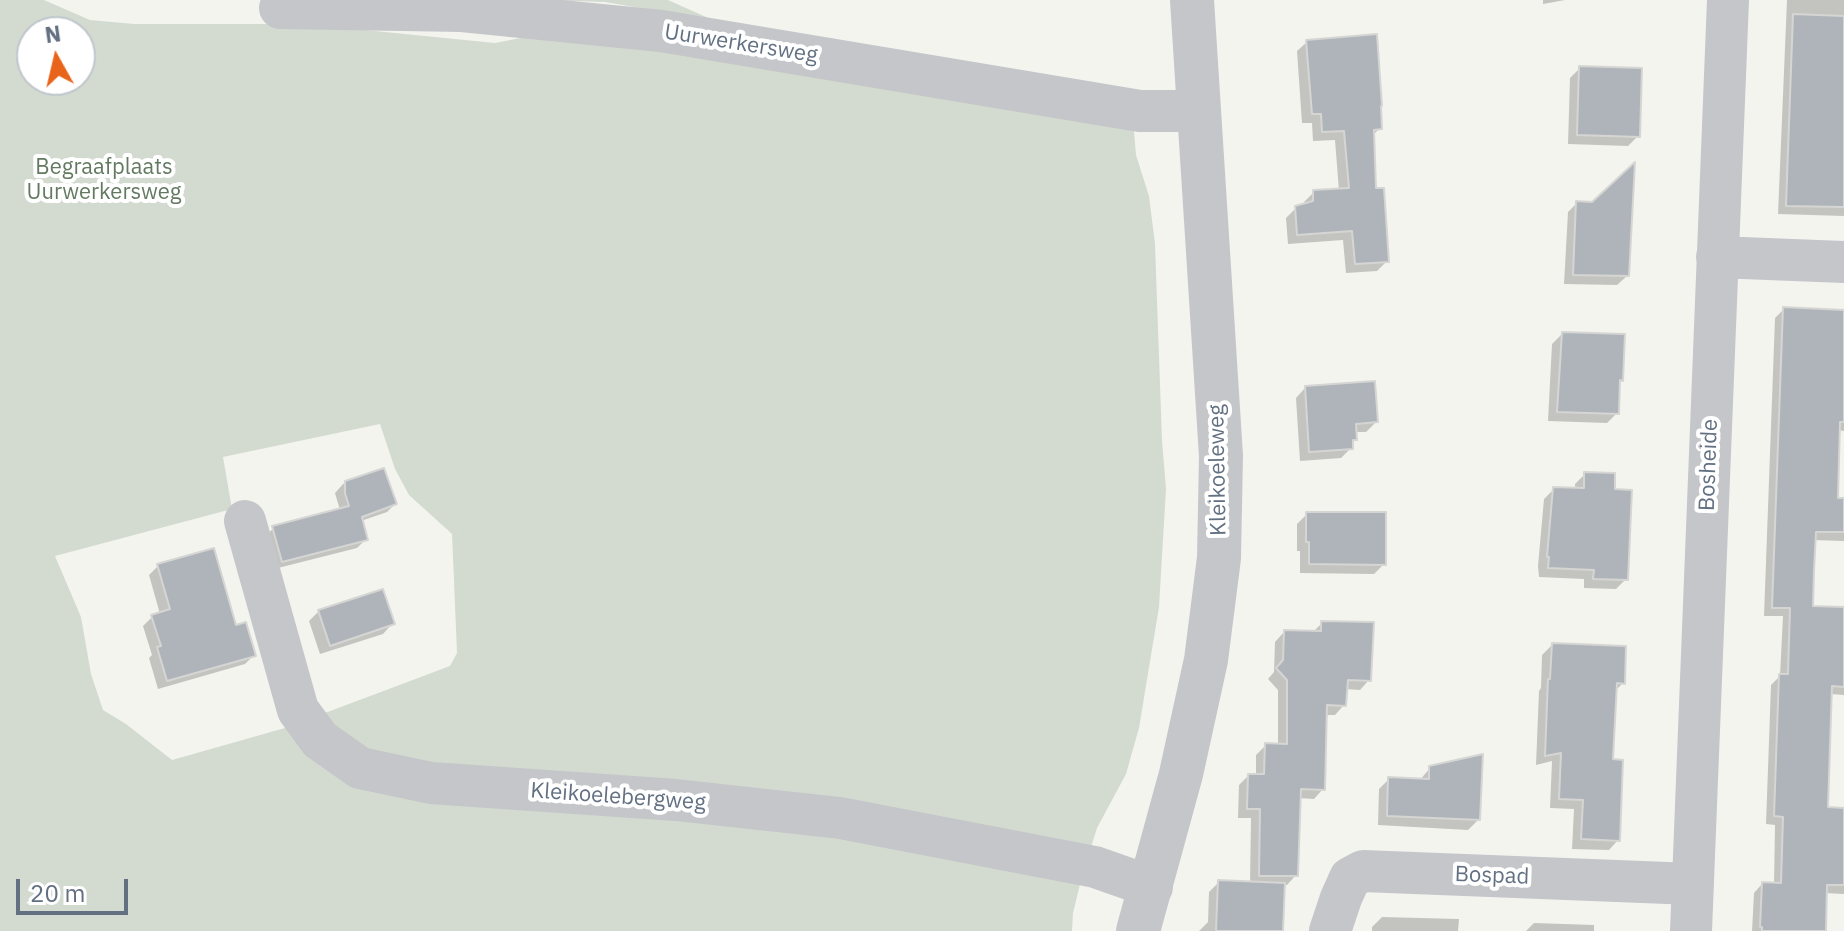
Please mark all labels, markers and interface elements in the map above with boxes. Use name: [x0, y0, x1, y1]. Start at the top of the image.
north arrow: [16, 16, 96, 96]
text: N: [43, 18, 63, 49]
street label: Uurwerkersweg: [662, 19, 820, 69]
park label: Begraafplaats Uurwerkersweg: [27, 155, 181, 206]
street label: Kleikoeleweg: [1204, 404, 1232, 536]
street label: Bosheide: [1694, 418, 1724, 512]
street label: Kleikoelebergweg: [529, 778, 707, 816]
street label: Bospad: [1454, 862, 1530, 890]
scale bar: [20, 863, 132, 913]
text: 20 m: [30, 877, 85, 909]

